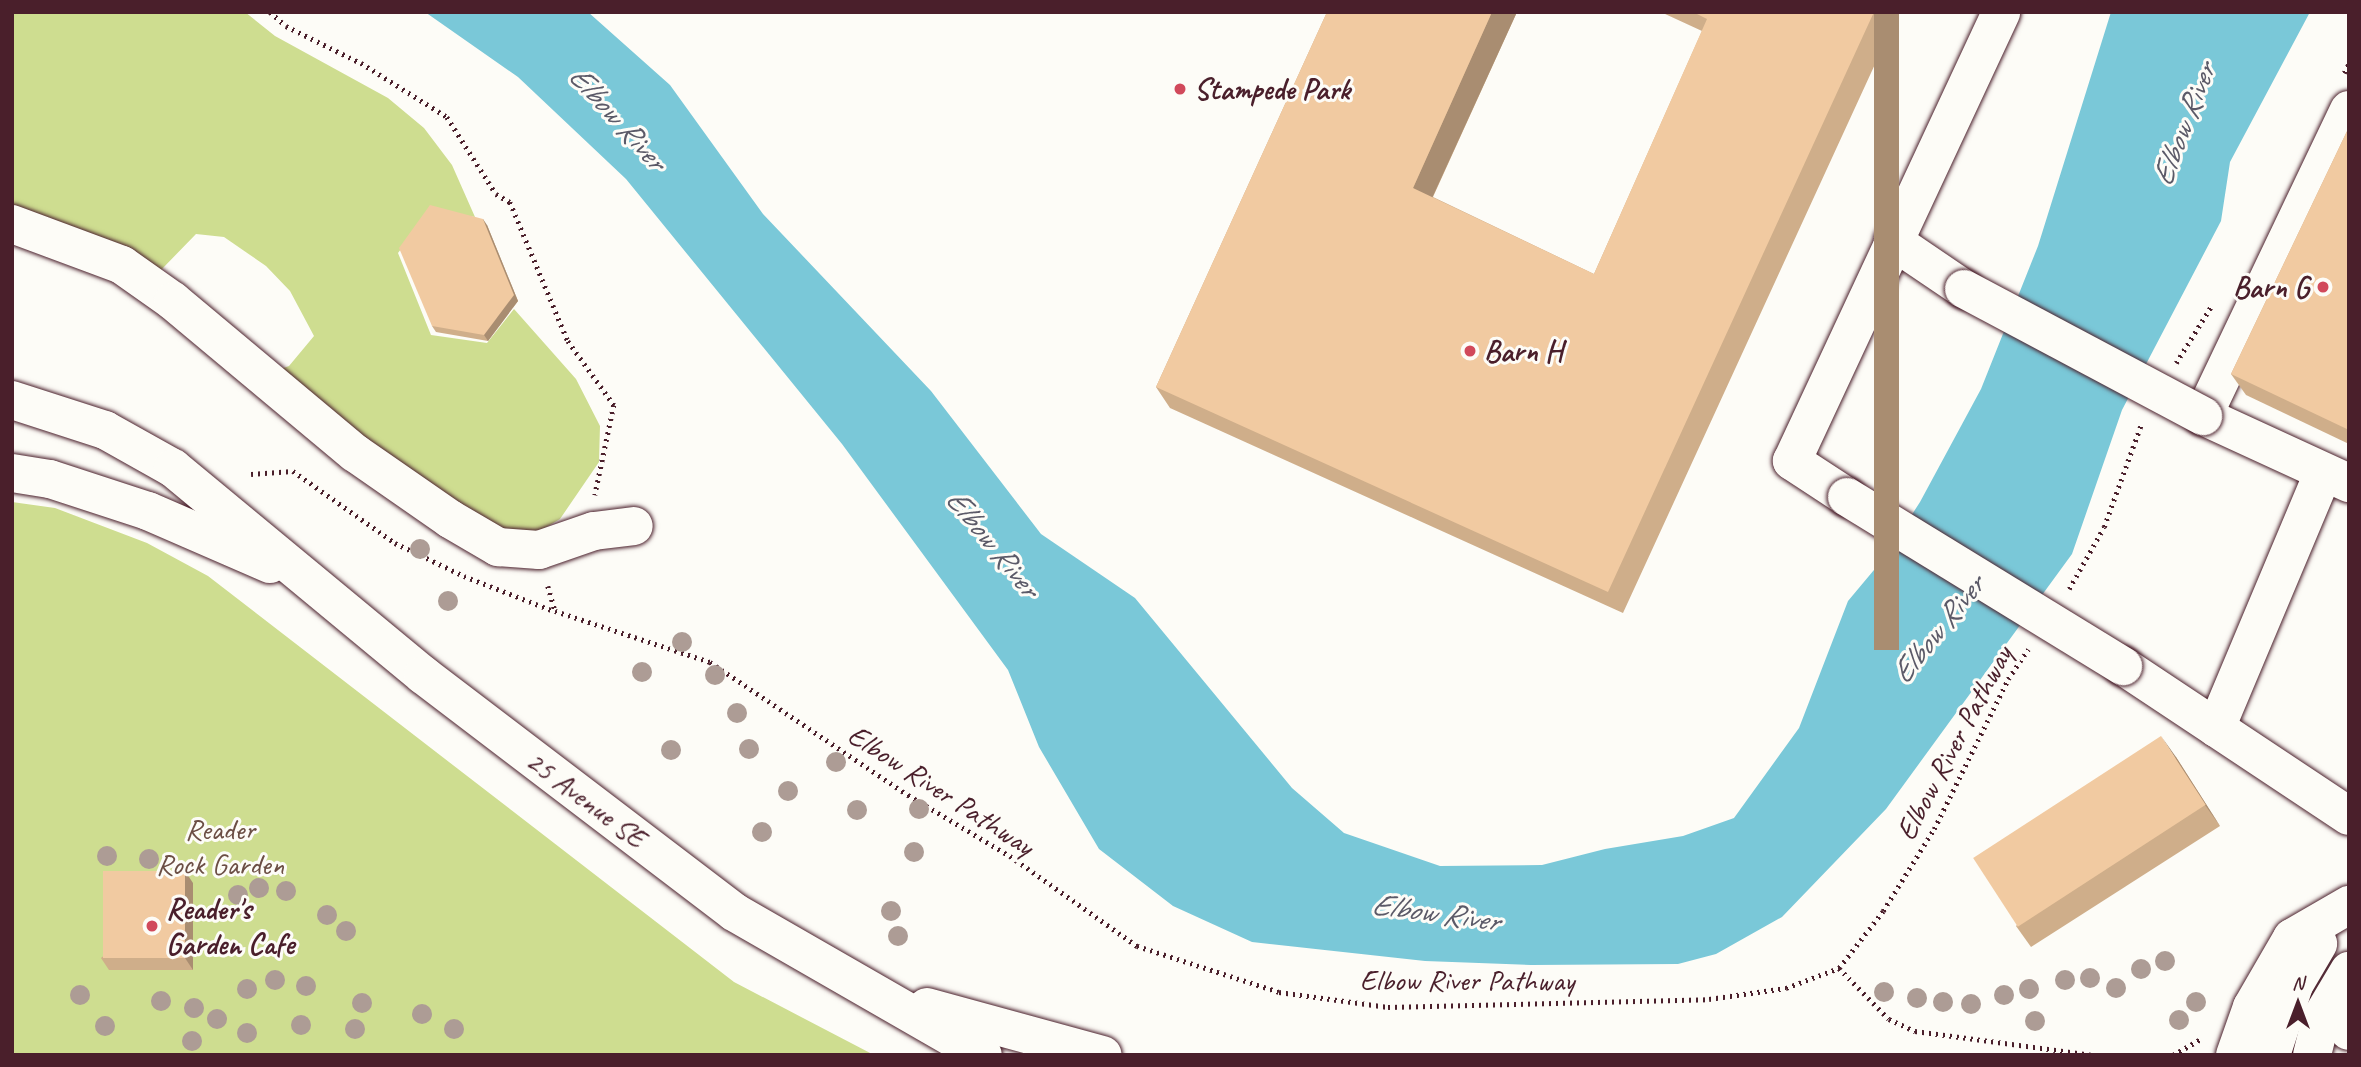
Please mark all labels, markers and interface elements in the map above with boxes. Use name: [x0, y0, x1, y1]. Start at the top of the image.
water label: Elbow River: [560, 58, 674, 178]
water label: Elbow River: [2143, 58, 2225, 192]
place label: Stampede Park: [1194, 71, 1350, 107]
marker: Stampede Park: [1172, 81, 1188, 97]
place label: Barn G: [2233, 269, 2309, 305]
marker: Barn G: [2315, 279, 2331, 295]
place label: Barn H: [1484, 333, 1562, 369]
marker: Barn H: [1462, 343, 1478, 359]
water label: Elbow River: [937, 481, 1047, 605]
water label: Elbow River: [1883, 568, 1993, 692]
street label: Elbow River Pathway: [1888, 640, 2020, 846]
street label: Elbow River Pathway: [841, 717, 1041, 863]
street label: 25 Avenue SE: [519, 742, 653, 856]
park label: Reader Rock Garden: [156, 811, 284, 882]
water label: Elbow River: [1369, 885, 1501, 941]
place label: Reader's Garden Cafe: [166, 891, 295, 962]
marker: Reader's Garden Cafe: [144, 918, 160, 934]
street label: Elbow River Pathway: [1360, 962, 1574, 998]
north arrow: [2263, 969, 2333, 1039]
text: N: [2292, 971, 2304, 995]

